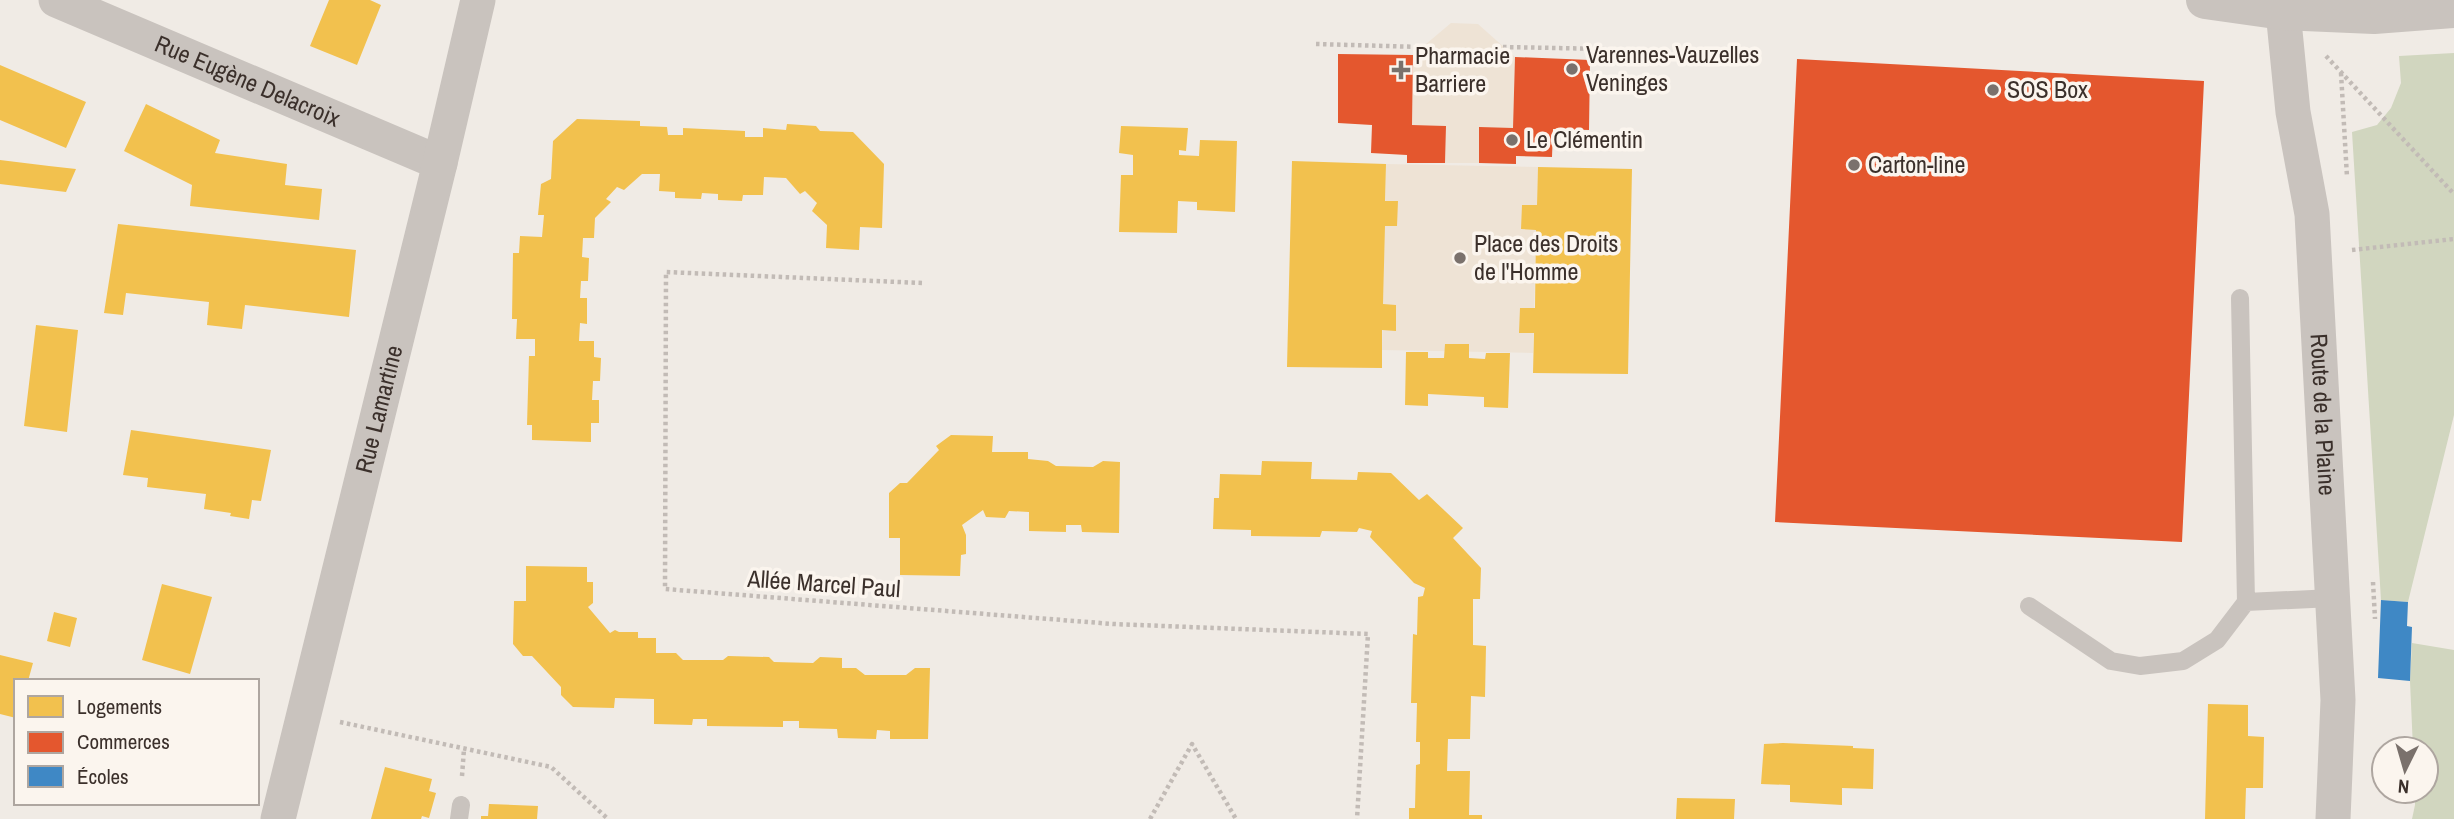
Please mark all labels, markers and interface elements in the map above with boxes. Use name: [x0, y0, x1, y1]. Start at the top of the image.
street label: Rue Eugène Delacroix: [150, 27, 345, 134]
place label: Varennes-Vauzelles Veninges: [1586, 38, 1759, 98]
place label: Pharmacie Barriere: [1415, 39, 1510, 99]
marker: Varennes-Vauzelles Veninges: [1564, 61, 1580, 77]
marker: Pharmacie Barriere: [1393, 62, 1409, 78]
place label: SOS Box: [2007, 73, 2088, 105]
marker: SOS Box: [1985, 82, 2001, 98]
place label: Le Clémentin: [1526, 123, 1643, 155]
marker: Le Clémentin: [1504, 132, 1520, 148]
place label: Carton-line: [1868, 148, 1965, 180]
marker: Carton-line: [1846, 157, 1862, 173]
place label: Place des Droits de l'Homme: [1474, 227, 1618, 287]
marker: Place des Droits de l'Homme: [1452, 250, 1468, 266]
street label: Route de la Plaine: [2303, 333, 2344, 496]
street label: Rue Lamartine: [347, 342, 409, 476]
street label: Allée Marcel Paul: [746, 562, 902, 604]
legend: [14, 679, 259, 805]
text: Logements: [77, 692, 162, 721]
text: Commerces: [77, 727, 170, 756]
north arrow: [2370, 735, 2440, 805]
text: Écoles: [77, 762, 129, 791]
text: N: [2397, 773, 2410, 800]

